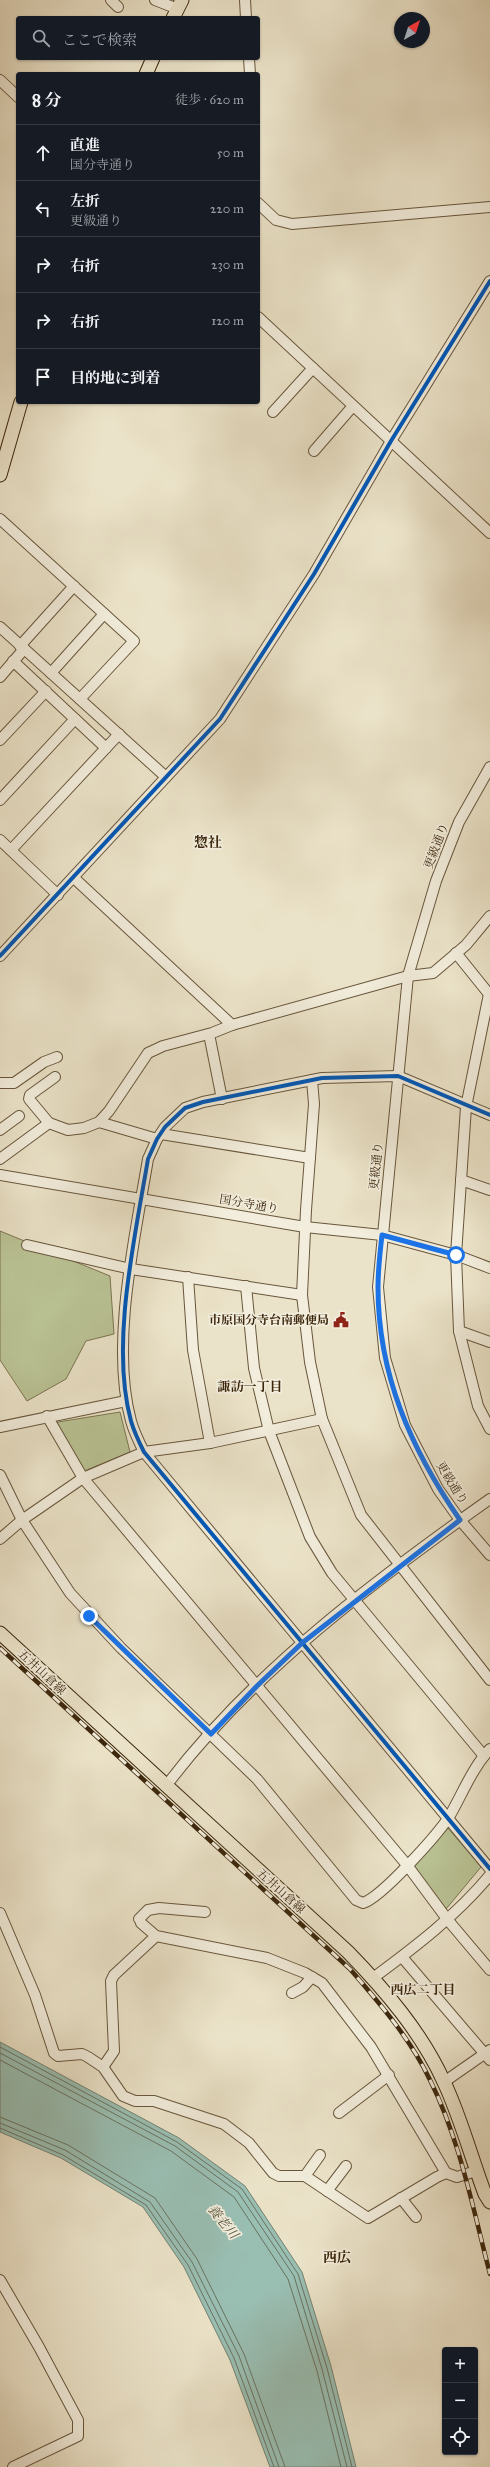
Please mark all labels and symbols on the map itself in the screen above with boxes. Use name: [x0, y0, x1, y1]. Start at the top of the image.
north arrow: [394, 12, 430, 48]
street label: 更級通り: [421, 821, 451, 871]
district label: 惣社: [194, 834, 222, 851]
street label: 更級通り: [367, 1141, 385, 1191]
street label: 国分寺通り: [218, 1192, 280, 1216]
route start: [447, 1246, 465, 1264]
public building icon: 市原国分寺台南郵便局: [332, 1311, 350, 1329]
place label: 市原国分寺台南郵便局: [209, 1313, 329, 1327]
district label: 諏訪一丁目: [217, 1379, 283, 1395]
street label: 更級通り: [433, 1459, 471, 1507]
route end: [80, 1607, 98, 1625]
street label: 五井山倉線: [15, 1646, 69, 1698]
street label: 五井山倉線: [254, 1866, 308, 1916]
district label: 西広二丁目: [390, 1982, 456, 1998]
water label: 養老川: [205, 2202, 243, 2244]
district label: 西広: [323, 2249, 351, 2266]

